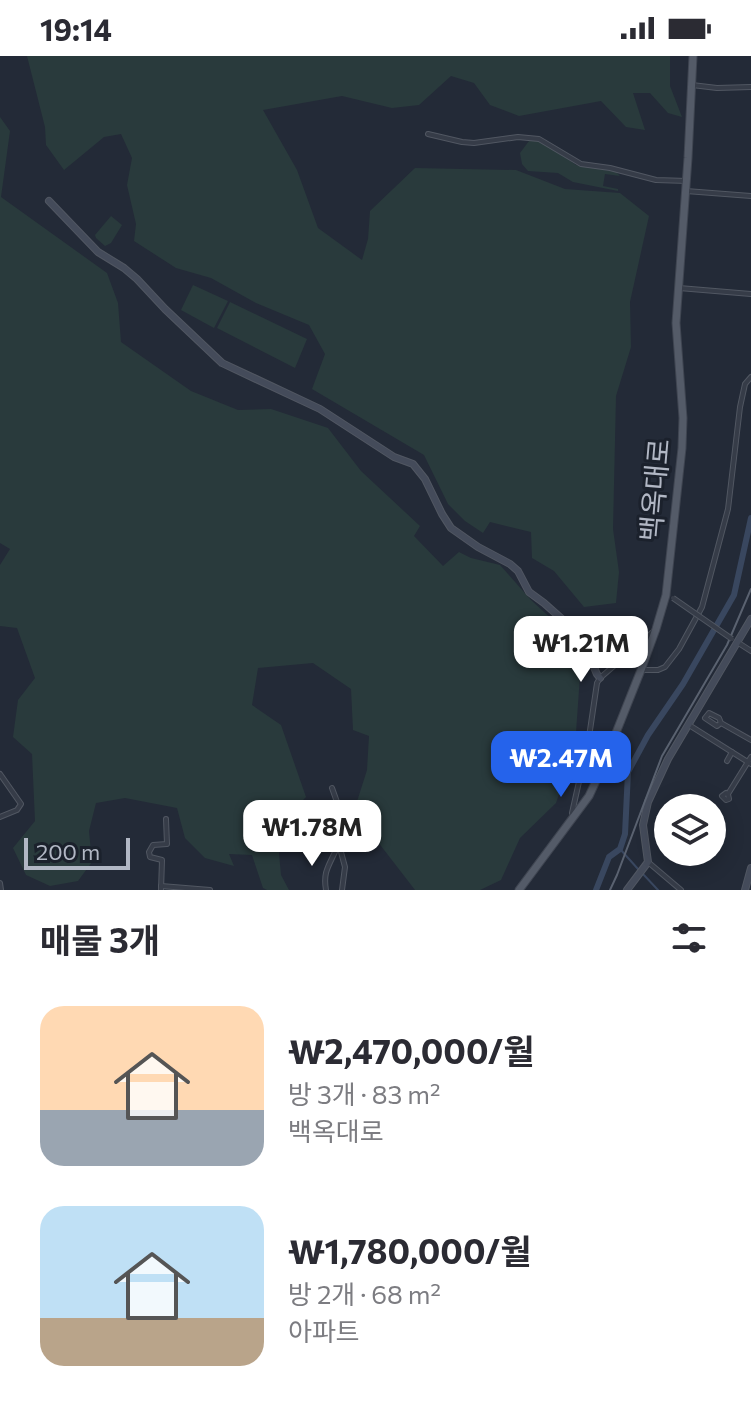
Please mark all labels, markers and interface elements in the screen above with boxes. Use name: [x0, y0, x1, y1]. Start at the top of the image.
text: 19:14: [40, 10, 112, 47]
street label: 백옥대로: [633, 437, 675, 543]
pin: ₩1.21M: [516, 616, 646, 684]
text: ₩1.21M: [532, 626, 630, 657]
pin: ₩2.47M: [496, 731, 626, 799]
text: ₩2.47M: [509, 741, 613, 772]
map controls: [654, 794, 726, 866]
button: layers: [654, 794, 726, 866]
pin: ₩1.78M: [247, 800, 377, 868]
text: ₩1.78M: [261, 810, 363, 841]
scale bar: [24, 834, 130, 870]
text: 200 m: [36, 838, 100, 865]
icon: filters: [667, 916, 711, 960]
text: 매물 3개: [40, 918, 160, 960]
text: ₩2,470,000/월: [288, 1029, 535, 1071]
icon: home: [104, 1038, 200, 1134]
text: 방 3개 · 83 m²: [288, 1078, 440, 1109]
text: 백옥대로: [288, 1115, 384, 1146]
text: ₩1,780,000/월: [288, 1229, 532, 1271]
icon: home: [104, 1238, 200, 1334]
text: 방 2개 · 68 m²: [288, 1278, 441, 1309]
text: 아파트: [288, 1315, 360, 1346]

